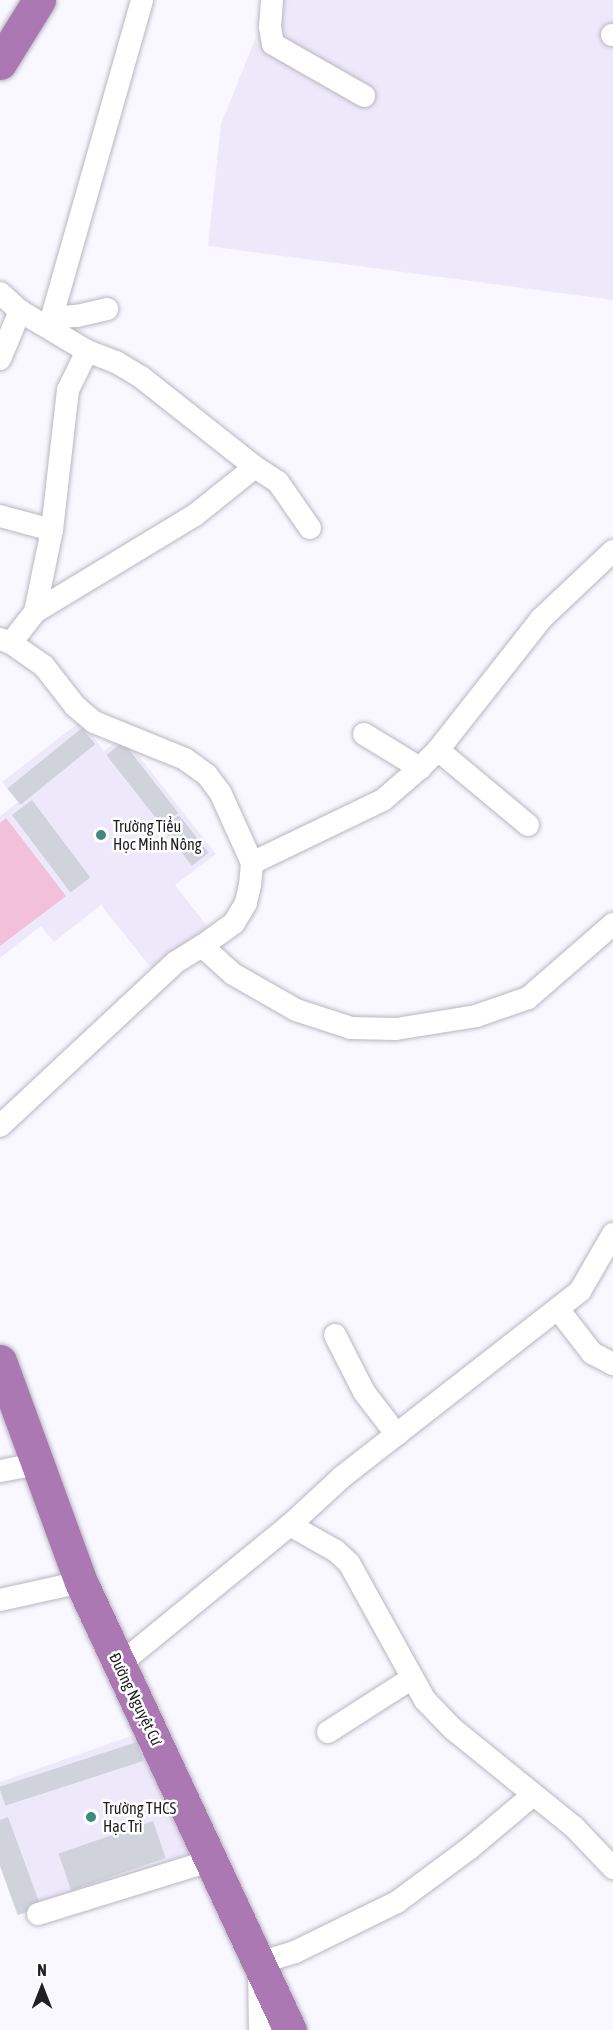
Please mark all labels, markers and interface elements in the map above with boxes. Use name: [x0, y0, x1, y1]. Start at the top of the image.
place label: Trường Tiểu Học Minh Nông: [113, 816, 202, 854]
marker: Trường Tiểu Học Minh Nông: [94, 828, 108, 842]
street label: Đường Nguyệt Cư: [105, 1650, 167, 1748]
place label: Trường THCS Hạc Trì: [103, 1798, 176, 1836]
marker: Trường THCS Hạc Trì: [84, 1810, 98, 1824]
north arrow: [12, 1958, 72, 2018]
text: N: [37, 1961, 47, 1979]

